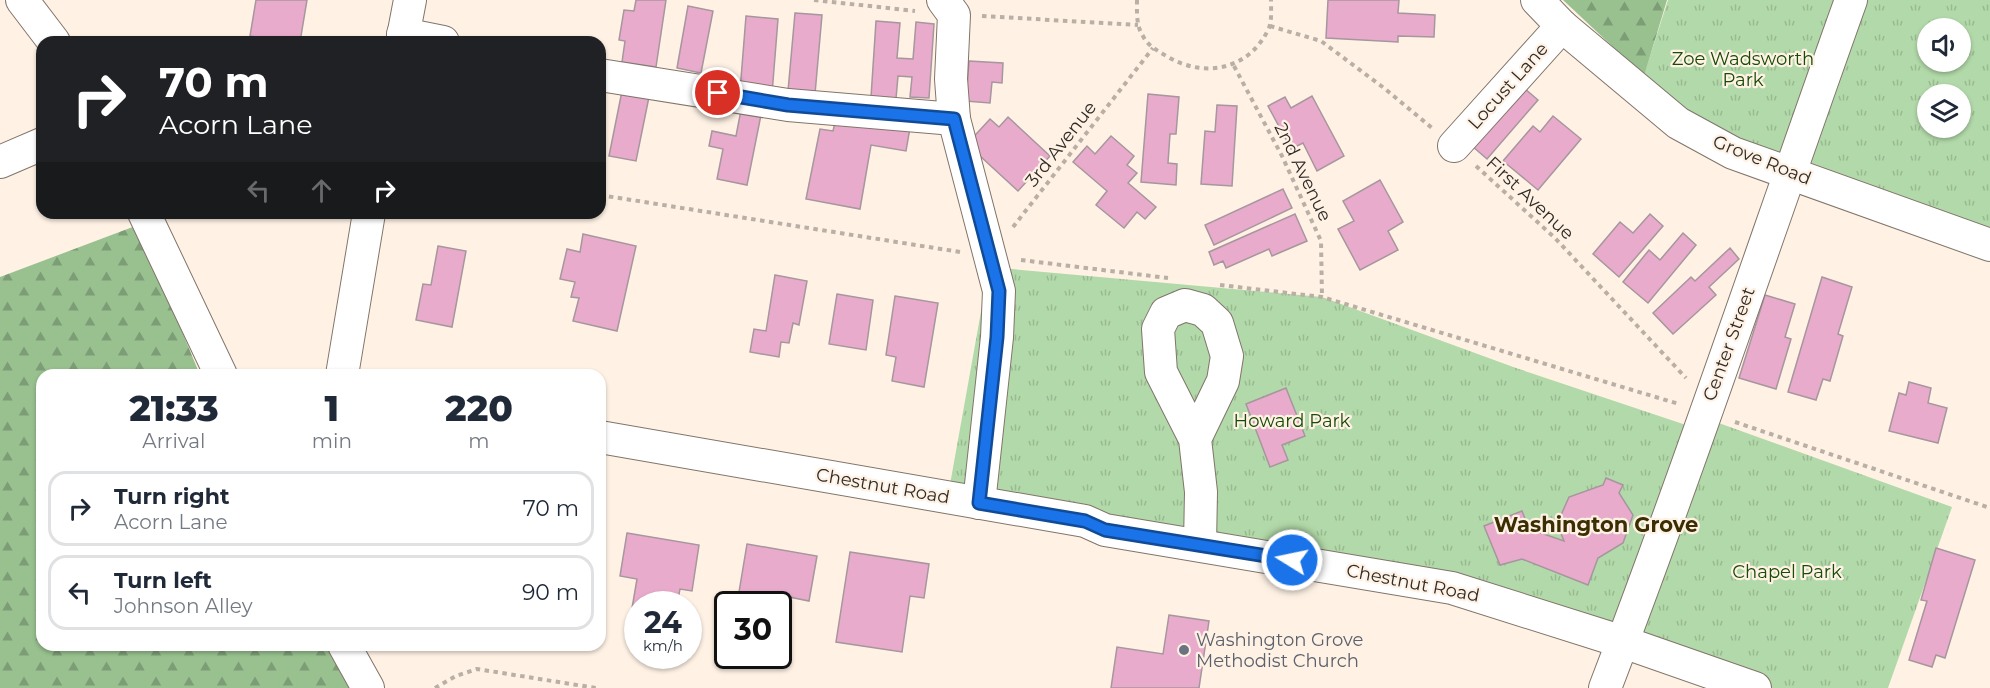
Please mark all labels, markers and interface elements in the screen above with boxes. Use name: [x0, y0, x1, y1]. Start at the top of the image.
map controls: [1917, 18, 1971, 138]
button: sound: [1917, 18, 1971, 72]
street label: Locust Lane: [1463, 38, 1553, 134]
park label: Zoe Wadsworth Park: [1672, 48, 1814, 91]
text: 70 m: [159, 56, 269, 108]
icon: right: [60, 60, 138, 138]
pin: [692, 67, 743, 118]
icon: arrive: [701, 76, 734, 109]
button: layers: [1917, 84, 1971, 138]
street label: 3rd Avenue: [1021, 97, 1101, 191]
text: Acorn Lane: [159, 108, 312, 141]
street label: 2nd Avenue: [1270, 119, 1336, 225]
street label: Grove Road: [1710, 130, 1814, 190]
street label: First Avenue: [1481, 152, 1579, 244]
icon: left: [242, 174, 275, 207]
icon: ahead: [305, 174, 338, 207]
icon: right: [368, 174, 401, 207]
street label: Center Street: [1698, 284, 1760, 404]
text: 21:33: [129, 386, 219, 430]
text: 1: [325, 386, 339, 430]
text: 220: [445, 386, 513, 430]
park label: Howard Park: [1234, 410, 1351, 432]
text: Arrival: [142, 429, 205, 453]
text: min: [312, 429, 352, 453]
text: m: [468, 429, 490, 453]
street label: Chestnut Road: [814, 463, 952, 509]
text: Turn right: [114, 483, 229, 510]
icon: right: [63, 492, 96, 525]
text: 70 m: [523, 495, 579, 522]
text: Acorn Lane: [114, 510, 228, 534]
district label: Washington Grove: [1494, 512, 1698, 537]
position arrow: [1260, 528, 1324, 592]
street label: Chestnut Road: [1345, 559, 1481, 607]
park label: Chapel Park: [1732, 561, 1842, 583]
text: Turn left: [114, 567, 212, 594]
icon: left: [63, 576, 96, 609]
text: 90 m: [522, 579, 579, 606]
speed limit sign: 30: [714, 591, 792, 669]
text: Johnson Alley: [114, 594, 253, 618]
text: 24: [644, 604, 682, 641]
place label: Washington Grove Methodist Church: [1196, 629, 1363, 672]
text: km/h: [643, 636, 683, 655]
marker: Washington Grove Methodist Church: [1177, 643, 1191, 657]

